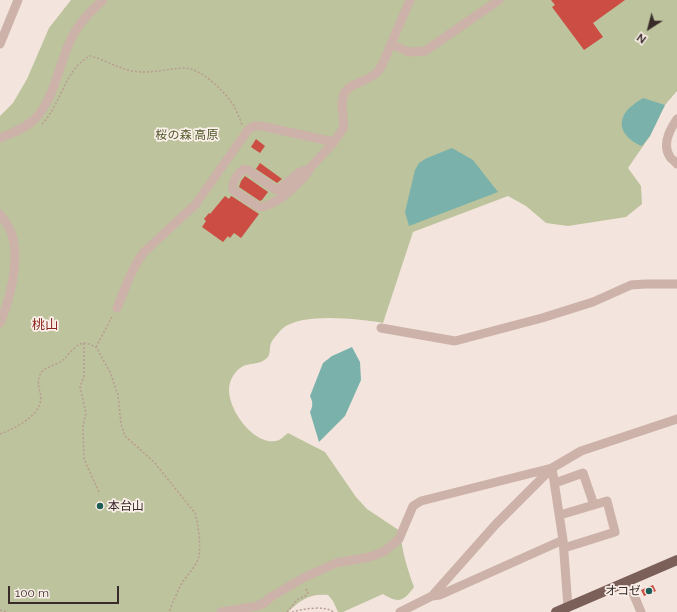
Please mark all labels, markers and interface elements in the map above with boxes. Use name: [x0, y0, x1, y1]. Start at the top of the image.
north arrow: [629, 8, 669, 48]
text: N: [634, 30, 649, 46]
park label: 桜の森 高原: [155, 128, 219, 142]
district label: 桃山: [32, 317, 58, 333]
place label: 本台山: [108, 499, 144, 513]
marker: 本台山: [95, 501, 105, 511]
scale bar: [10, 578, 121, 604]
place label: オコゼ: [605, 584, 641, 598]
text: 100 m: [15, 586, 49, 600]
marker: オコゼ: [644, 586, 654, 596]

